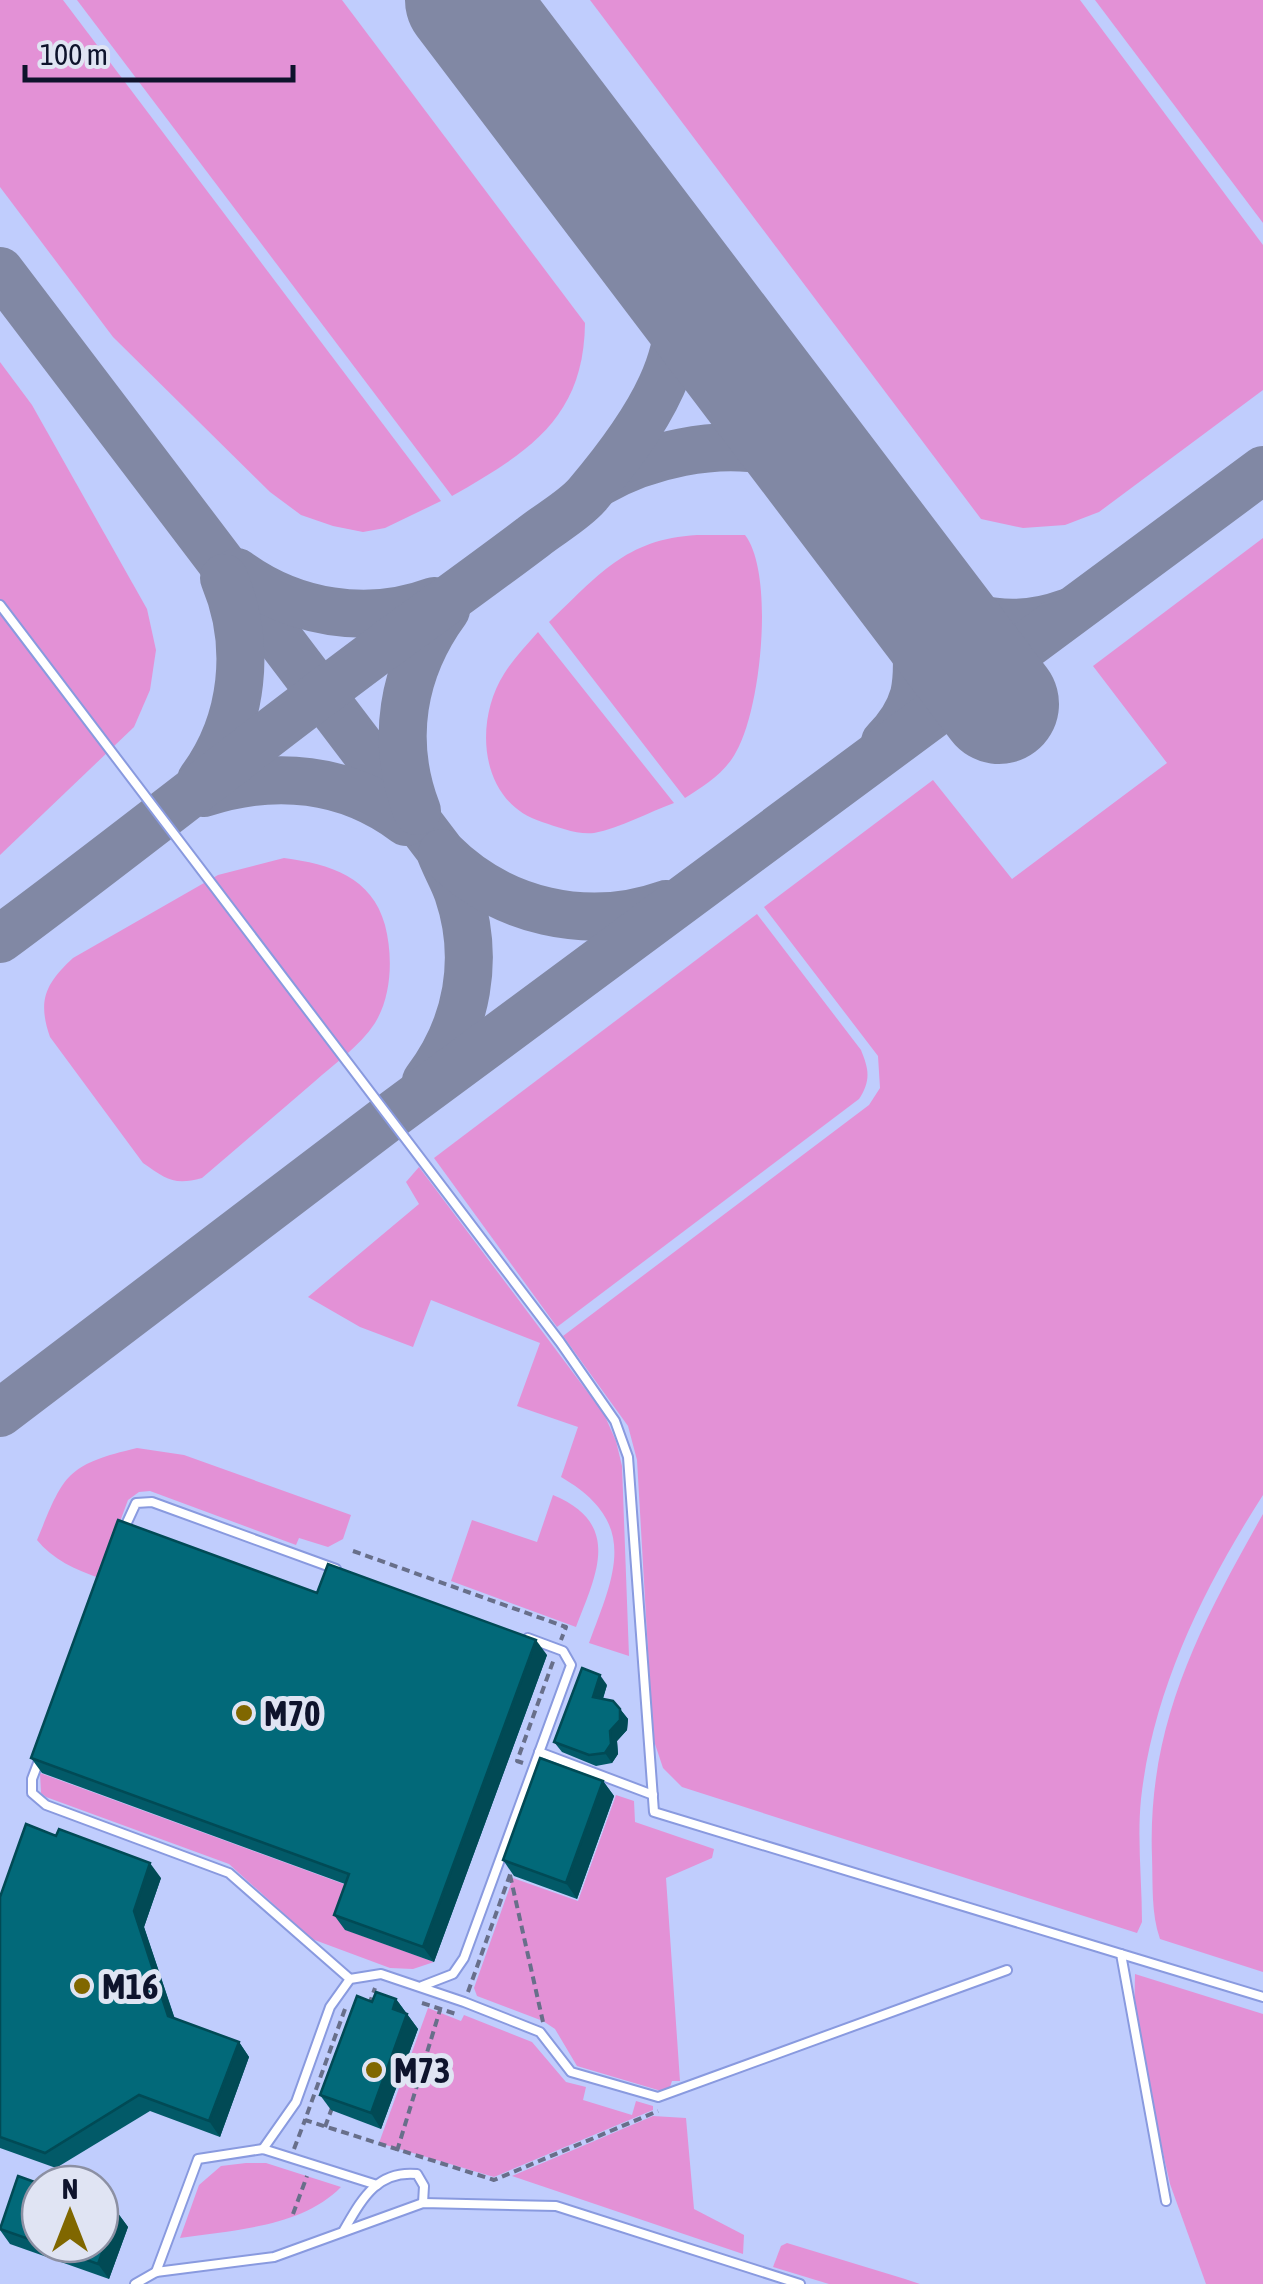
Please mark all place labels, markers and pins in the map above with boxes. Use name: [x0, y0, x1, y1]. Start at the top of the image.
place label: M70: [264, 1693, 320, 1733]
marker: M70: [233, 1702, 255, 1724]
place label: M16: [102, 1966, 158, 2006]
marker: M16: [71, 1975, 93, 1997]
place label: M73: [394, 2050, 450, 2090]
marker: M73: [363, 2059, 385, 2081]

